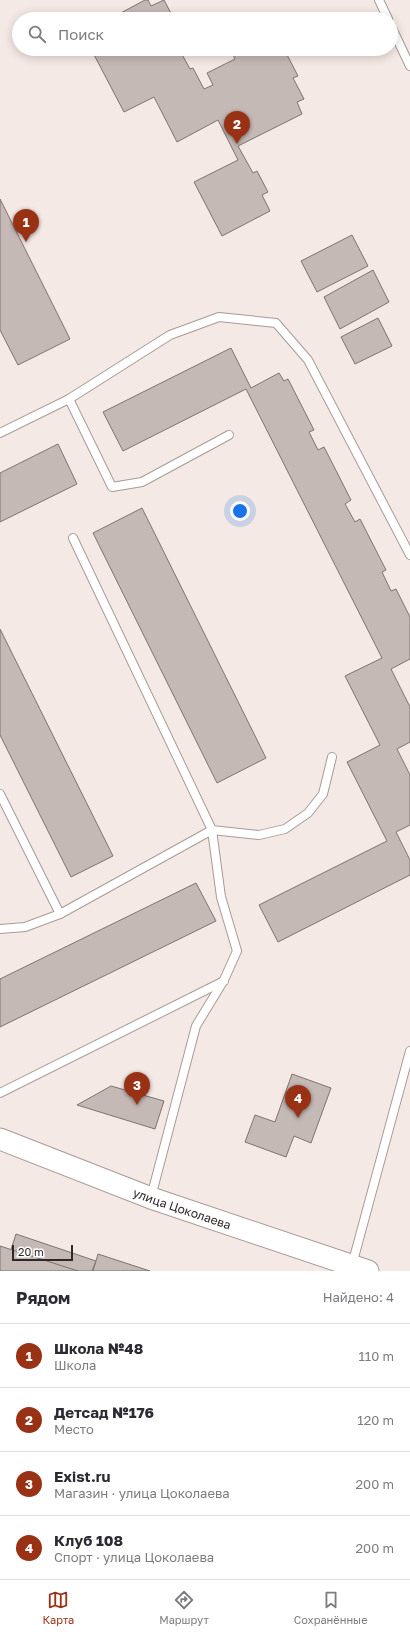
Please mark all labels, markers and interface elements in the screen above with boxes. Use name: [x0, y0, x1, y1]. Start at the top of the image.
search box: [12, 12, 398, 56]
icon: search: [26, 23, 48, 45]
text: Поиск: [58, 25, 104, 43]
pin: 2: [224, 111, 250, 144]
pin: 1: [13, 209, 39, 242]
your location: [230, 501, 250, 521]
pin: 3: [124, 1072, 150, 1105]
pin: 4: [285, 1085, 311, 1118]
street label: улица Цоколаева: [131, 1184, 233, 1232]
scale bar: [12, 1243, 73, 1262]
text: 20 m: [18, 1245, 44, 1258]
text: Рядом: [16, 1287, 70, 1308]
text: Найдено: 4: [323, 1289, 394, 1305]
text: Школа №48: [54, 1339, 143, 1357]
text: 1: [26, 1348, 32, 1364]
text: 110 m: [359, 1348, 394, 1364]
text: Школа: [54, 1357, 96, 1373]
text: Детсад №176: [54, 1403, 154, 1421]
text: 2: [25, 1412, 33, 1428]
text: 120 m: [357, 1412, 394, 1428]
text: Место: [54, 1421, 94, 1437]
text: Exist.ru: [54, 1467, 110, 1485]
text: 3: [25, 1476, 33, 1492]
text: 200 m: [356, 1476, 394, 1492]
text: Магазин · улица Цоколаева: [54, 1485, 230, 1501]
text: Клуб 108: [54, 1531, 123, 1549]
text: 4: [25, 1540, 33, 1556]
text: 200 m: [356, 1540, 394, 1556]
text: Спорт · улица Цоколаева: [54, 1549, 214, 1565]
tab: Карта: [42, 1589, 74, 1626]
tab: Маршрут: [159, 1589, 209, 1626]
tab: Сохранённые: [294, 1589, 368, 1626]

